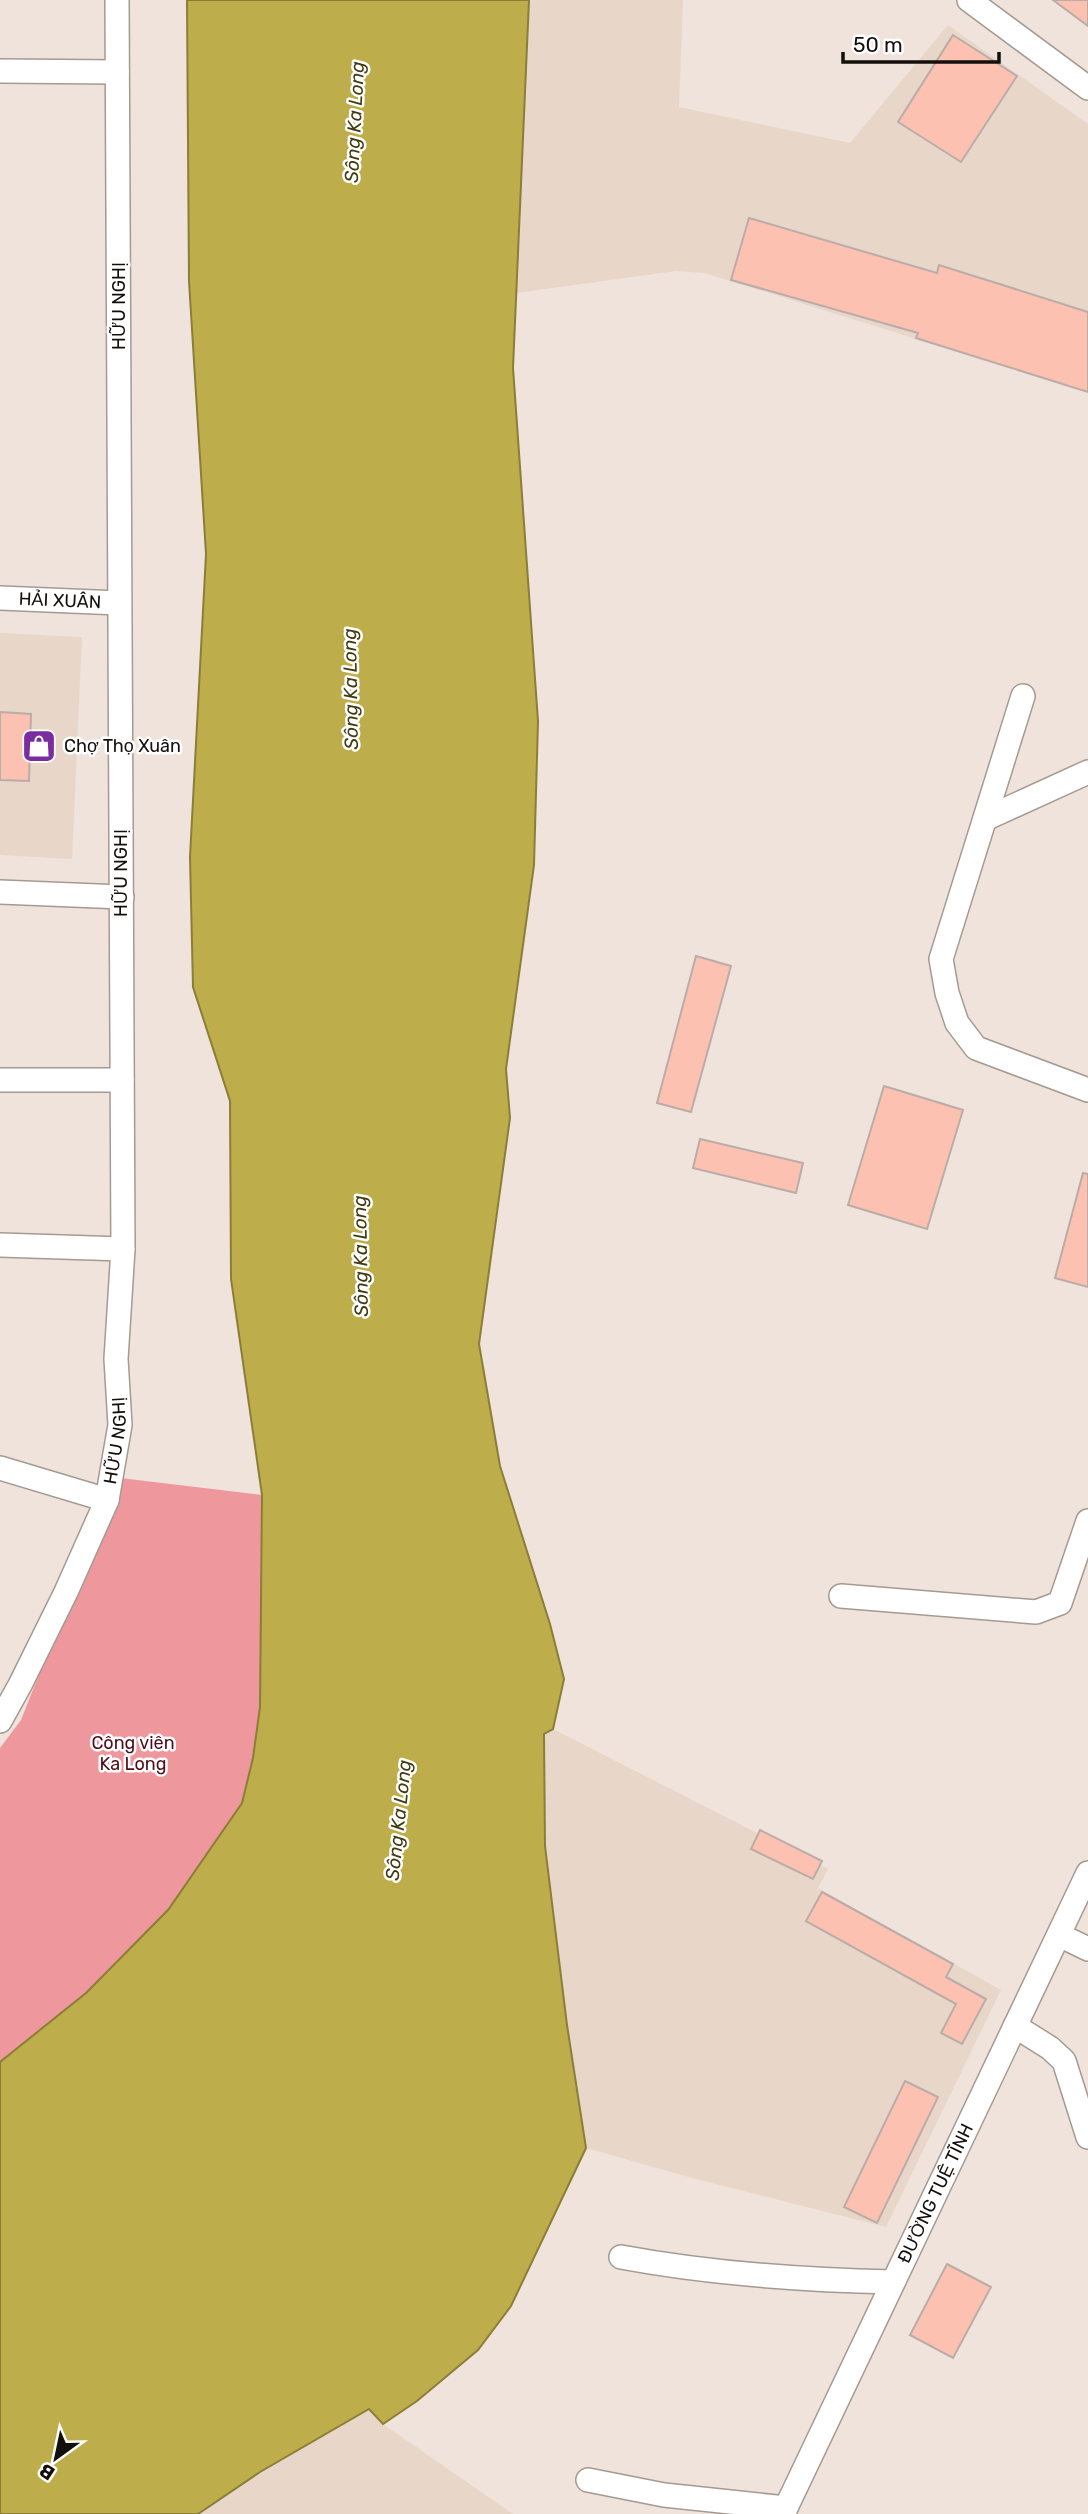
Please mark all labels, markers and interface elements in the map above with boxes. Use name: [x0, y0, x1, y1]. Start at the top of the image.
scale bar: [843, 21, 999, 65]
text: 50 m: [853, 32, 903, 57]
water label: Sông Ka Long: [340, 61, 369, 183]
street label: HỮU NGHỊ: [108, 262, 130, 350]
street label: HẢI XUÂN: [18, 588, 102, 613]
water label: Sông Ka Long: [338, 628, 363, 750]
shop icon: Chợ Thọ Xuân: [20, 727, 58, 765]
place label: Chợ Thọ Xuân: [64, 735, 181, 757]
street label: HỮU NGHỊ: [110, 829, 132, 917]
water label: Sông Ka Long: [348, 1195, 373, 1317]
street label: HỮU NGHỊ: [99, 1396, 131, 1486]
park label: Công viên Ka Long: [91, 1732, 175, 1775]
water label: Sông Ka Long: [381, 1759, 416, 1882]
street label: ĐƯỜNG TUỆ TĨNH: [893, 2120, 978, 2267]
north arrow: [21, 2423, 91, 2493]
text: B: [35, 2459, 59, 2485]

